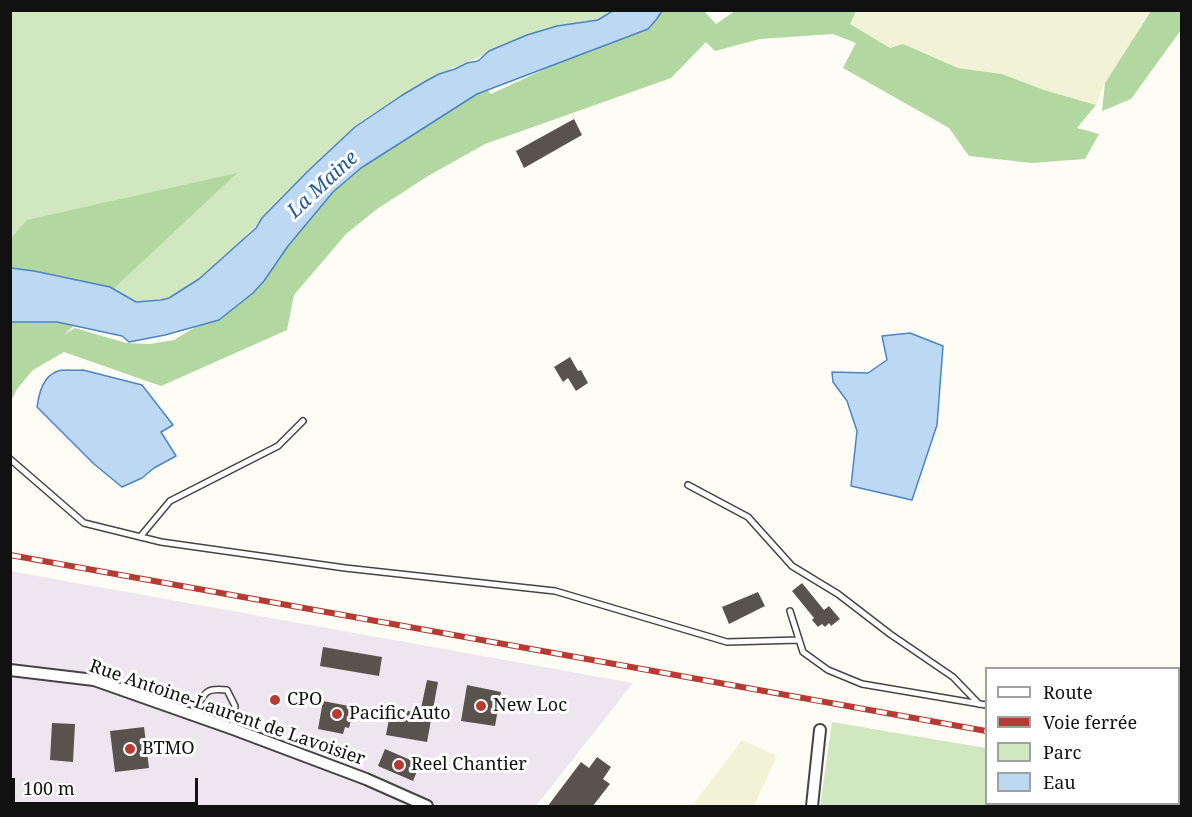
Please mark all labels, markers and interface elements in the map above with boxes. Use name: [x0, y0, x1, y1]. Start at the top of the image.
water label: La Maine: [283, 146, 363, 224]
street label: Rue Antoine-Laurent de Lavoisier: [86, 656, 368, 770]
legend: [985, 667, 1180, 805]
text: Route: [1043, 680, 1093, 704]
place label: CPO: [287, 689, 322, 711]
marker: CPO: [268, 693, 282, 707]
place label: New Loc: [493, 695, 567, 717]
marker: New Loc: [474, 699, 488, 713]
place label: Pacific Auto: [349, 703, 451, 725]
marker: Pacific Auto: [330, 707, 344, 721]
text: Voie ferrée: [1043, 710, 1137, 734]
place label: BTMO: [142, 738, 195, 760]
text: Parc: [1043, 740, 1081, 764]
marker: BTMO: [123, 742, 137, 756]
place label: Reel Chantier: [411, 754, 527, 776]
marker: Reel Chantier: [392, 758, 406, 772]
scale bar: [15, 766, 201, 804]
text: Eau: [1043, 770, 1076, 794]
text: 100 m: [23, 776, 75, 800]

